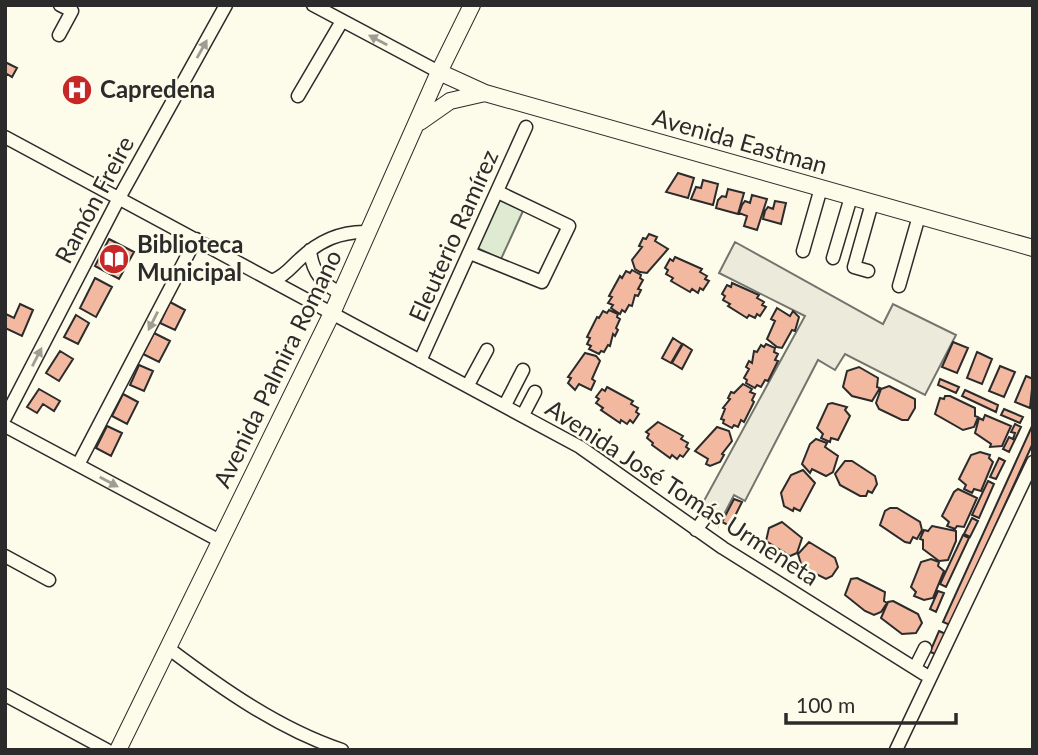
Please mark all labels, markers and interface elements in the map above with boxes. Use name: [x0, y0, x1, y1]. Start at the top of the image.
one-way arrow: [368, 34, 388, 45]
one-way arrow: [196, 39, 208, 58]
hospital icon: Capredena: [60, 73, 94, 107]
place label: Capredena: [100, 74, 215, 103]
street label: Avenida Eastman: [650, 102, 831, 179]
street label: Ramón Freire: [48, 131, 139, 268]
street label: Eleuterio Ramírez: [402, 145, 504, 326]
place label: Biblioteca Municipal: [137, 229, 243, 286]
library icon: Biblioteca Municipal: [97, 242, 131, 276]
street label: Avenida Palmira Romano: [206, 245, 347, 492]
one-way arrow: [148, 311, 159, 331]
one-way arrow: [31, 347, 42, 367]
street label: Avenida José Tomás Urmeneta: [541, 392, 825, 591]
one-way arrow: [99, 475, 119, 487]
scale bar: [786, 682, 956, 726]
text: 100 m: [796, 692, 855, 717]

